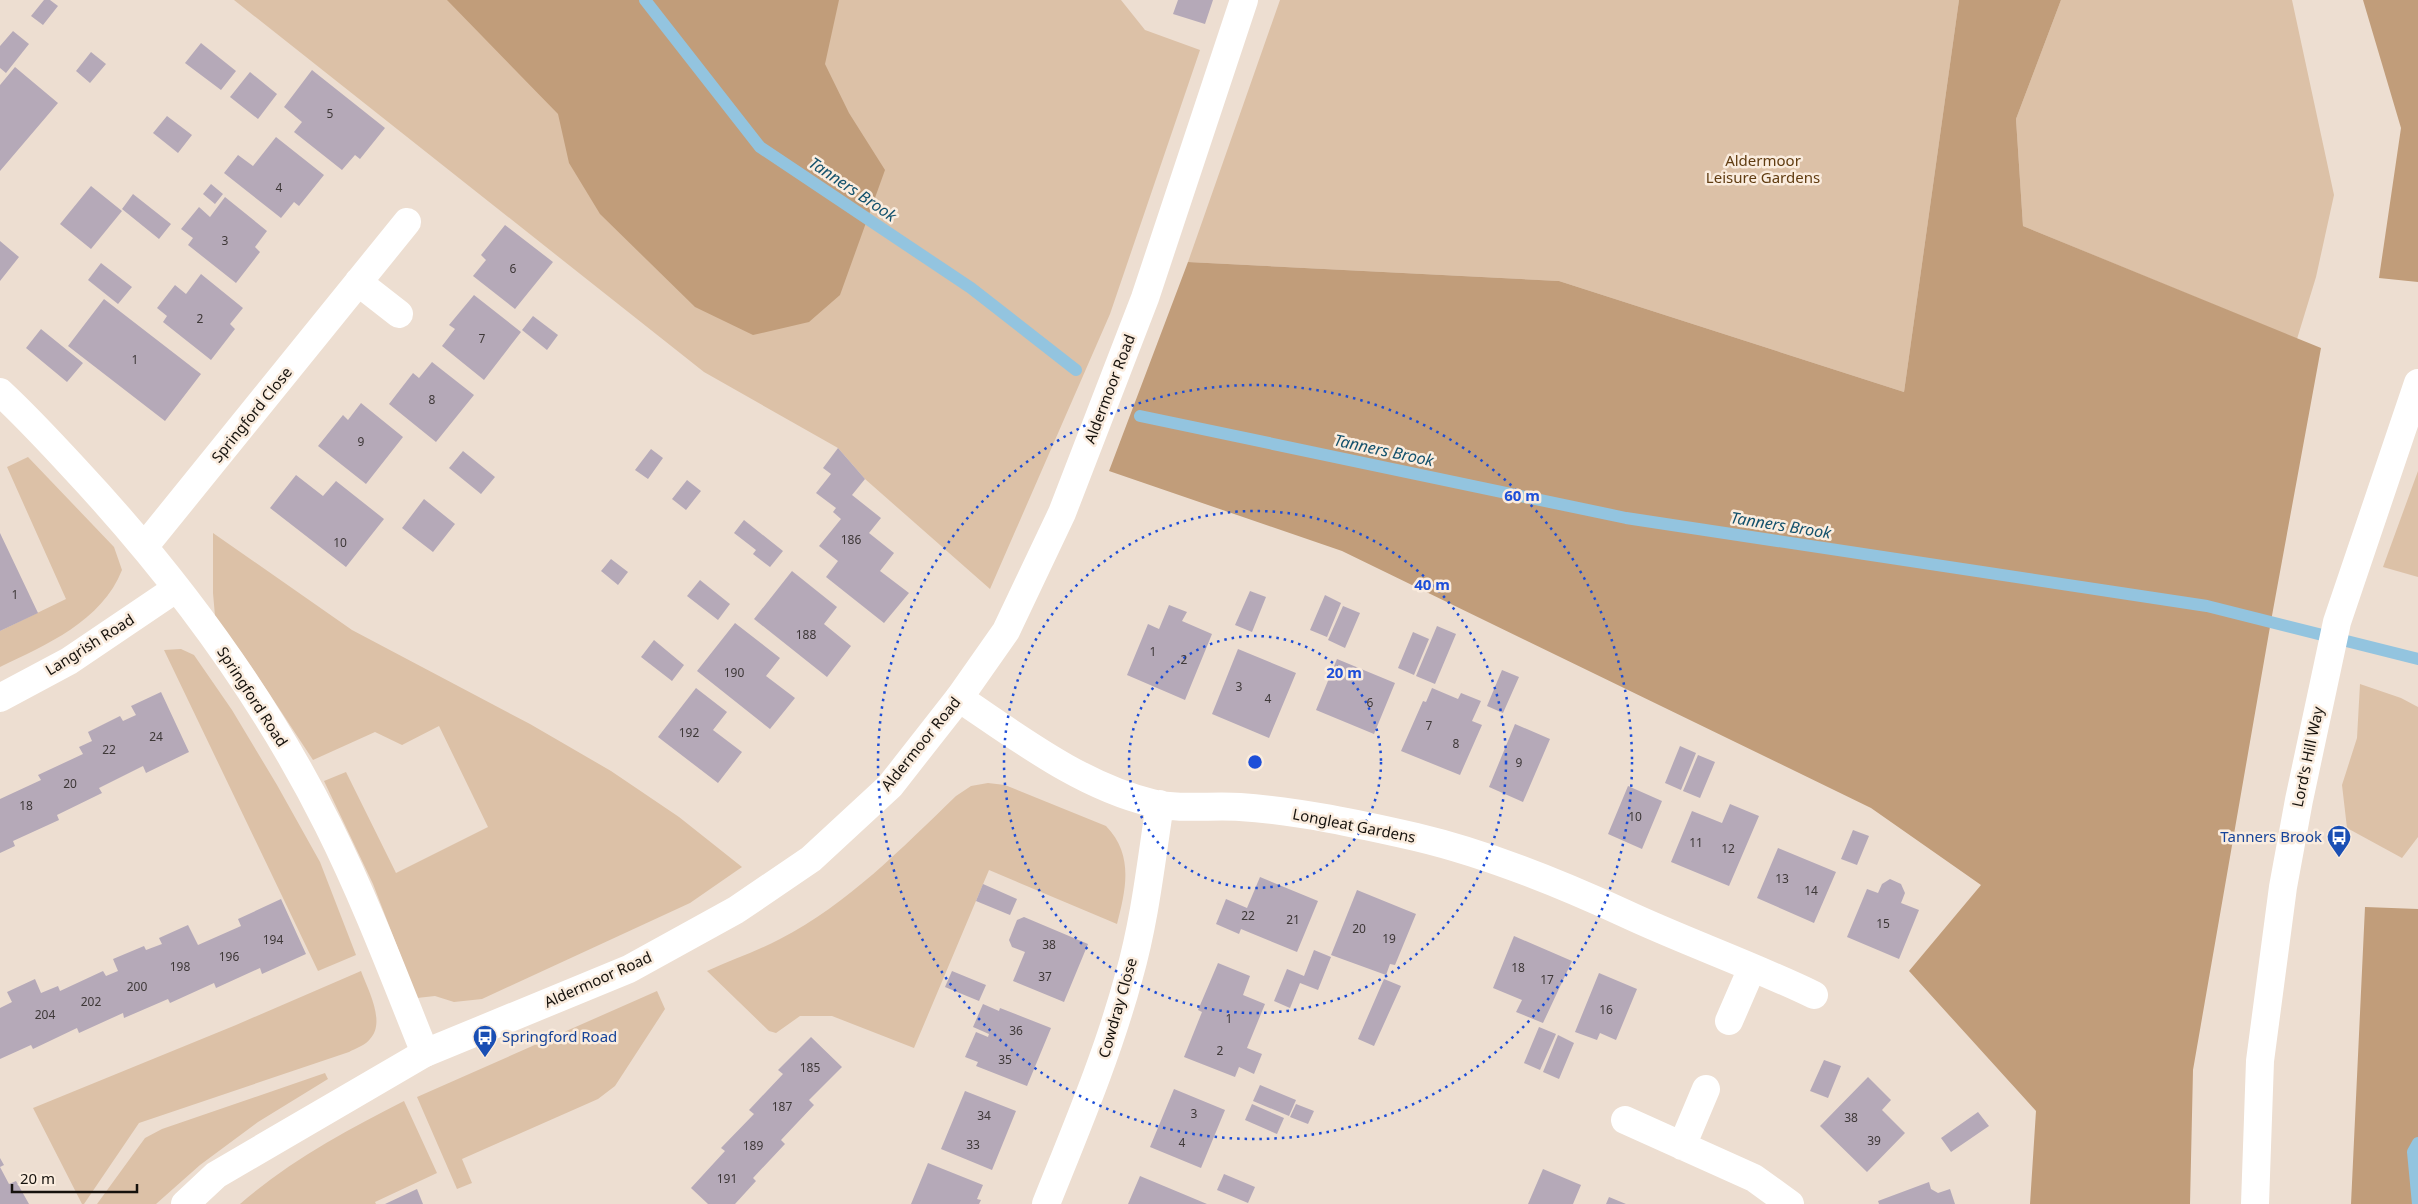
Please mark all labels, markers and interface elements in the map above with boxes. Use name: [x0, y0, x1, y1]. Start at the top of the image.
house number: 5: [327, 105, 334, 122]
park label: Aldermoor Leisure Gardens: [1706, 150, 1820, 187]
water label: Tanners Brook: [805, 152, 902, 227]
house number: 4: [276, 179, 283, 196]
house number: 3: [222, 232, 229, 249]
house number: 6: [510, 260, 517, 277]
house number: 2: [197, 310, 204, 327]
house number: 7: [479, 330, 486, 347]
street label: Aldermoor Road: [1079, 331, 1139, 446]
house number: 1: [132, 351, 138, 368]
street label: Springford Close: [207, 362, 296, 466]
house number: 8: [429, 391, 436, 408]
water label: Tanners Brook: [1332, 429, 1437, 472]
house number: 9: [358, 433, 365, 450]
text: 60 m: [1504, 485, 1540, 505]
water label: Tanners Brook: [1729, 506, 1834, 544]
house number: 186: [841, 531, 861, 548]
house number: 10: [333, 534, 347, 551]
text: 40 m: [1414, 574, 1450, 594]
house number: 1: [12, 586, 18, 603]
street label: Langrish Road: [41, 609, 138, 679]
house number: 188: [796, 626, 816, 643]
street label: Springford Road: [213, 643, 293, 750]
house number: 1: [1150, 643, 1156, 660]
house number: 2: [1181, 651, 1188, 668]
text: 20 m: [1326, 662, 1362, 682]
house number: 190: [724, 664, 744, 681]
house number: 3: [1236, 678, 1243, 695]
house number: 4: [1265, 690, 1272, 707]
street label: Aldermoor Road: [876, 692, 964, 795]
house number: 6: [1367, 694, 1374, 711]
street label: Lord's Hill Way: [2287, 704, 2328, 809]
house number: 7: [1426, 717, 1433, 734]
house number: 192: [679, 724, 699, 741]
house number: 24: [149, 728, 163, 745]
house number: 8: [1453, 735, 1460, 752]
house number: 22: [102, 741, 116, 758]
centre of rings: [1246, 753, 1264, 771]
house number: 9: [1516, 754, 1523, 771]
house number: 20: [63, 775, 77, 792]
house number: 18: [19, 797, 33, 814]
street label: Longleat Gardens: [1291, 803, 1417, 847]
house number: 10: [1628, 808, 1642, 825]
bus stop icon: Tanners Brook: [2326, 824, 2352, 858]
place label: Tanners Brook: [2220, 826, 2322, 846]
house number: 11: [1689, 834, 1703, 851]
house number: 12: [1721, 840, 1735, 857]
house number: 13: [1775, 870, 1789, 887]
house number: 14: [1804, 882, 1818, 899]
house number: 22: [1241, 907, 1255, 924]
house number: 21: [1286, 911, 1300, 928]
house number: 15: [1876, 915, 1890, 932]
house number: 20: [1352, 920, 1366, 937]
house number: 19: [1382, 930, 1396, 947]
house number: 194: [263, 931, 283, 948]
house number: 38: [1042, 936, 1056, 953]
street label: Aldermoor Road: [541, 946, 654, 1012]
house number: 196: [219, 948, 239, 965]
street label: Cowdray Close: [1093, 955, 1141, 1060]
house number: 198: [170, 958, 190, 975]
house number: 18: [1511, 959, 1525, 976]
house number: 37: [1038, 968, 1052, 985]
house number: 17: [1540, 971, 1554, 988]
house number: 200: [127, 978, 147, 995]
house number: 202: [81, 993, 101, 1010]
house number: 16: [1599, 1001, 1613, 1018]
house number: 204: [35, 1006, 55, 1023]
house number: 1: [1226, 1010, 1232, 1027]
house number: 36: [1009, 1022, 1023, 1039]
bus stop icon: Springford Road: [472, 1024, 498, 1058]
place label: Springford Road: [502, 1026, 617, 1046]
house number: 2: [1217, 1042, 1224, 1059]
house number: 35: [998, 1051, 1012, 1068]
house number: 185: [800, 1059, 820, 1076]
house number: 187: [772, 1098, 792, 1115]
house number: 3: [1191, 1105, 1198, 1122]
house number: 34: [977, 1107, 991, 1124]
house number: 38: [1844, 1109, 1858, 1126]
house number: 39: [1867, 1132, 1881, 1149]
house number: 4: [1179, 1134, 1186, 1151]
house number: 33: [966, 1136, 980, 1153]
house number: 189: [743, 1137, 763, 1154]
scale bar: [12, 1162, 138, 1194]
text: 20 m: [20, 1168, 55, 1188]
house number: 191: [717, 1170, 737, 1187]

